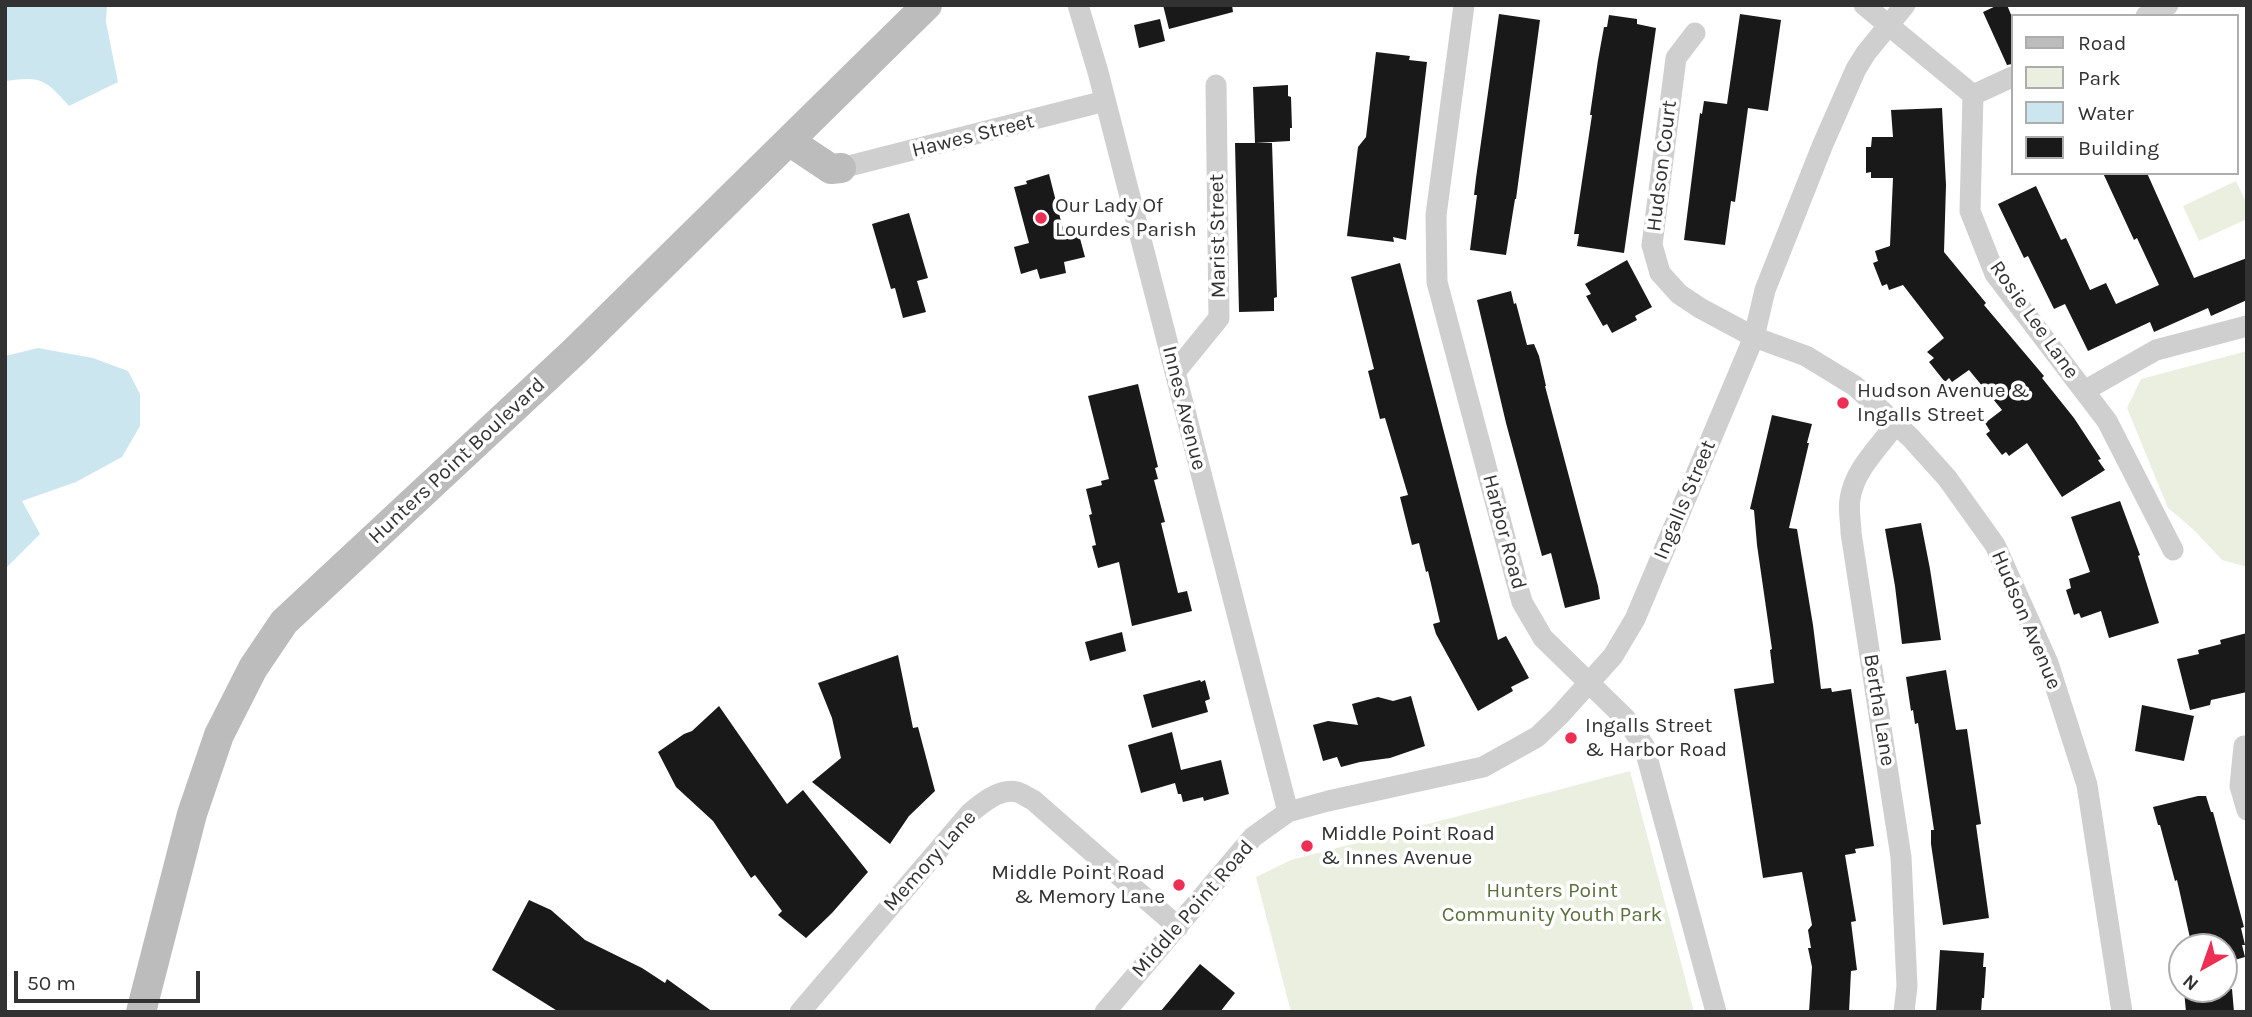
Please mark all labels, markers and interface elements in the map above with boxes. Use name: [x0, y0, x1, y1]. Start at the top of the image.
legend: [2010, 14, 2238, 175]
text: Road: [2078, 31, 2126, 55]
text: Park: [2078, 66, 2121, 90]
street label: Hudson Court: [1641, 99, 1683, 233]
text: Water: [2078, 101, 2134, 125]
street label: Hawes Street: [909, 109, 1037, 163]
text: Building: [2078, 136, 2159, 160]
street label: Marist Street: [1204, 173, 1232, 299]
place label: Our Lady Of Lourdes Parish: [1055, 193, 1197, 243]
marker: Our Lady Of Lourdes Parish: [1033, 210, 1049, 226]
street label: Rosie Lee Lane: [1984, 256, 2084, 384]
street label: Innes Avenue: [1156, 343, 1212, 473]
street label: Hunters Point Boulevard: [363, 372, 551, 550]
place label: Hudson Avenue & Ingalls Street: [1857, 378, 2030, 428]
marker: Hudson Avenue & Ingalls Street: [1835, 395, 1851, 411]
street label: Ingalls Street: [1649, 436, 1721, 564]
street label: Harbor Road: [1477, 472, 1531, 592]
street label: Hudson Avenue: [1985, 547, 2067, 693]
street label: Bertha Lane: [1858, 652, 1900, 768]
place label: Ingalls Street & Harbor Road: [1585, 713, 1727, 763]
marker: Ingalls Street & Harbor Road: [1563, 730, 1579, 746]
street label: Memory Lane: [878, 805, 982, 917]
place label: Middle Point Road & Innes Avenue: [1321, 821, 1495, 871]
street label: Middle Point Road: [1126, 835, 1260, 983]
marker: Middle Point Road & Innes Avenue: [1299, 838, 1315, 854]
place label: Middle Point Road & Memory Lane: [991, 860, 1165, 910]
marker: Middle Point Road & Memory Lane: [1171, 877, 1187, 893]
park label: Hunters Point Community Youth Park: [1442, 878, 1662, 928]
north arrow: [2168, 933, 2238, 1003]
scale bar: [18, 958, 203, 1002]
text: N: [2178, 970, 2203, 995]
text: 50 m: [27, 971, 76, 995]

